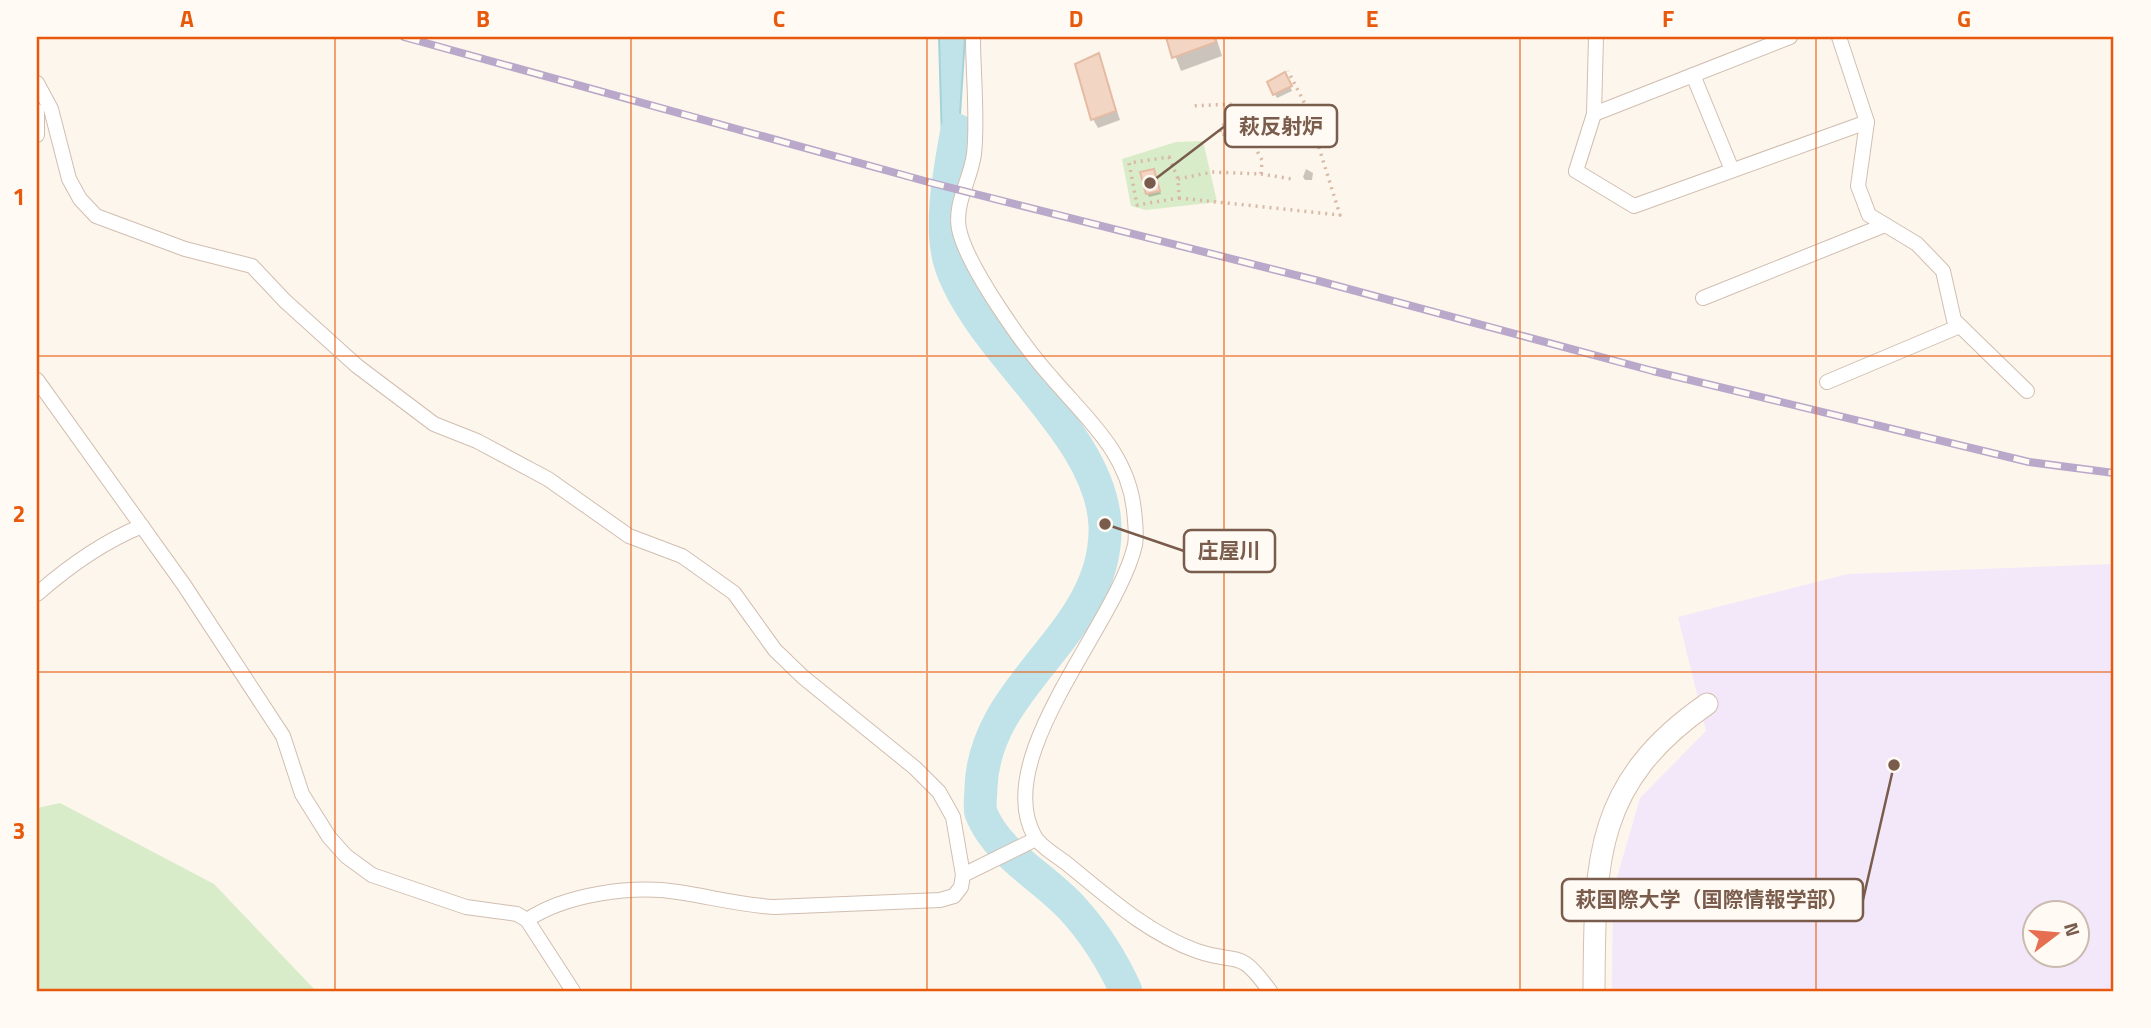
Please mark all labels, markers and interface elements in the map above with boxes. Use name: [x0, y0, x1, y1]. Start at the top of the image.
text: A: [180, 1, 194, 36]
text: B: [476, 1, 490, 36]
text: C: [773, 1, 785, 36]
text: D: [1069, 1, 1083, 36]
text: E: [1366, 1, 1378, 36]
text: F: [1662, 1, 1674, 36]
text: G: [1957, 1, 1971, 36]
callout: 萩反射炉: [1225, 105, 1337, 147]
text: 萩反射炉: [1239, 110, 1323, 142]
text: 1: [13, 179, 25, 214]
text: 2: [13, 496, 25, 531]
callout: 庄屋川: [1184, 530, 1275, 572]
text: 庄屋川: [1198, 534, 1261, 566]
text: 3: [13, 813, 25, 848]
callout: 萩国際大学（国際情報学部）: [1562, 879, 1863, 921]
text: 萩国際大学（国際情報学部）: [1576, 883, 1849, 915]
north arrow: [2022, 898, 2092, 968]
text: N: [2057, 919, 2089, 940]

